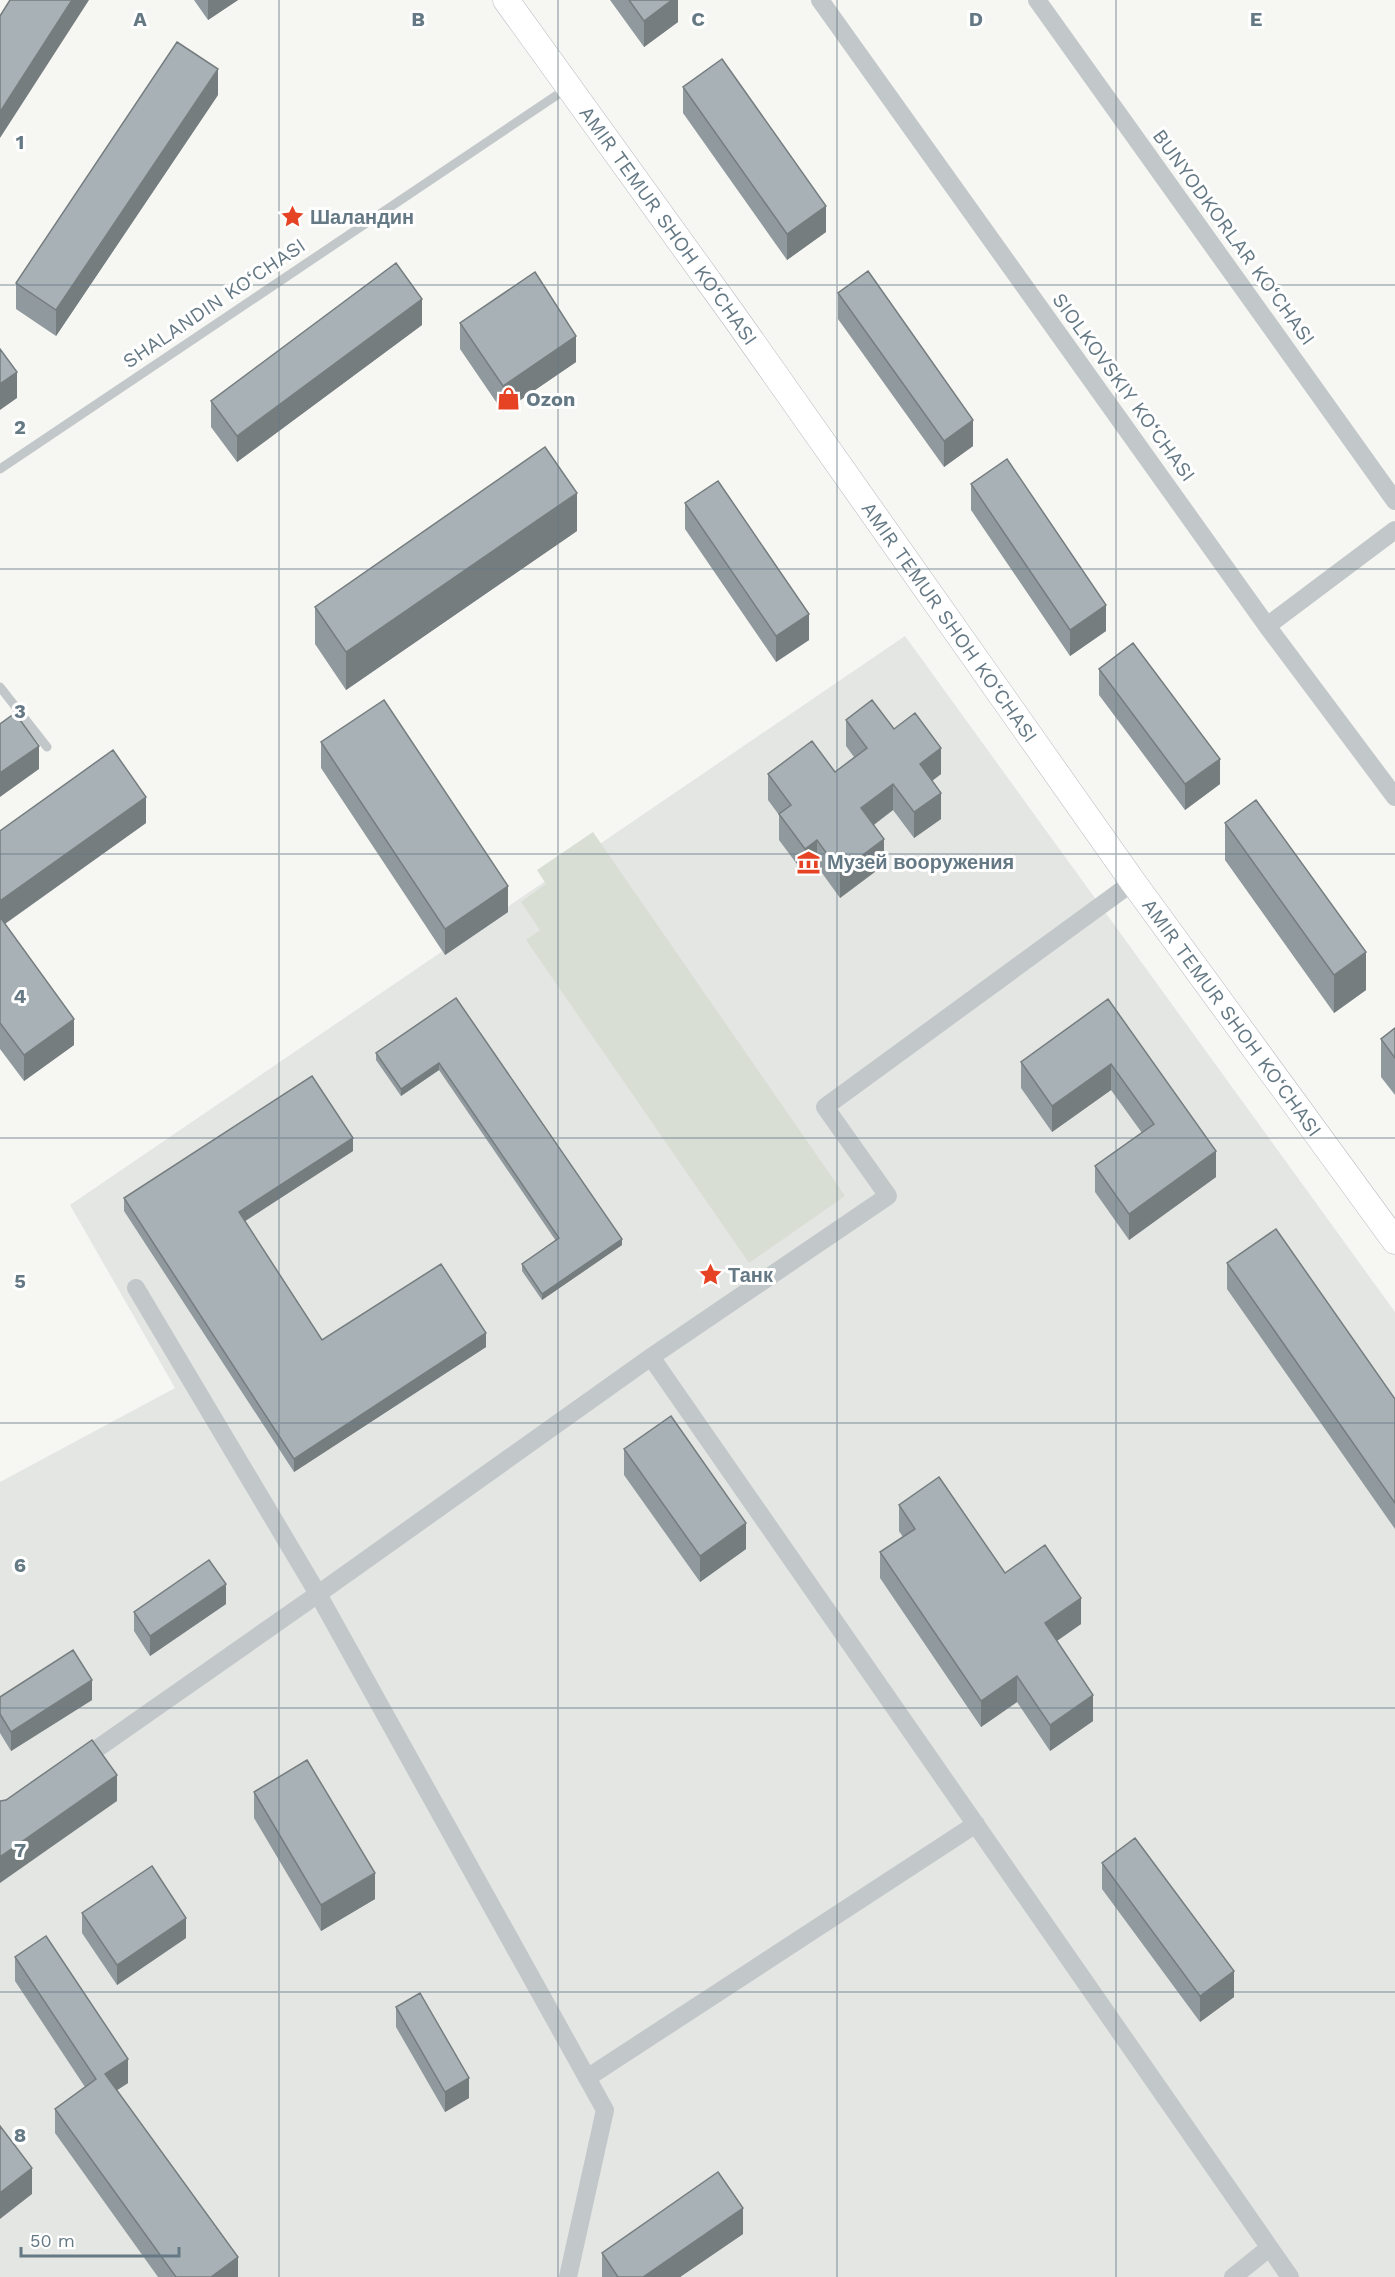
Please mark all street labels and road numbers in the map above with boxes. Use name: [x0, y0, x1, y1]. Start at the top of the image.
street label: AMIR TEMUR SHOH KO‘CHASI: [574, 101, 763, 350]
street label: BUNYODKORLAR KO‘CHASI: [1148, 124, 1320, 350]
street label: SHALANDIN KO‘CHASI: [118, 233, 310, 373]
street label: SIOLKOVSKIY KO‘CHASI: [1047, 288, 1201, 486]
street label: AMIR TEMUR SHOH KO‘CHASI: [857, 497, 1043, 747]
street label: AMIR TEMUR SHOH KO‘CHASI: [1137, 894, 1327, 1141]

